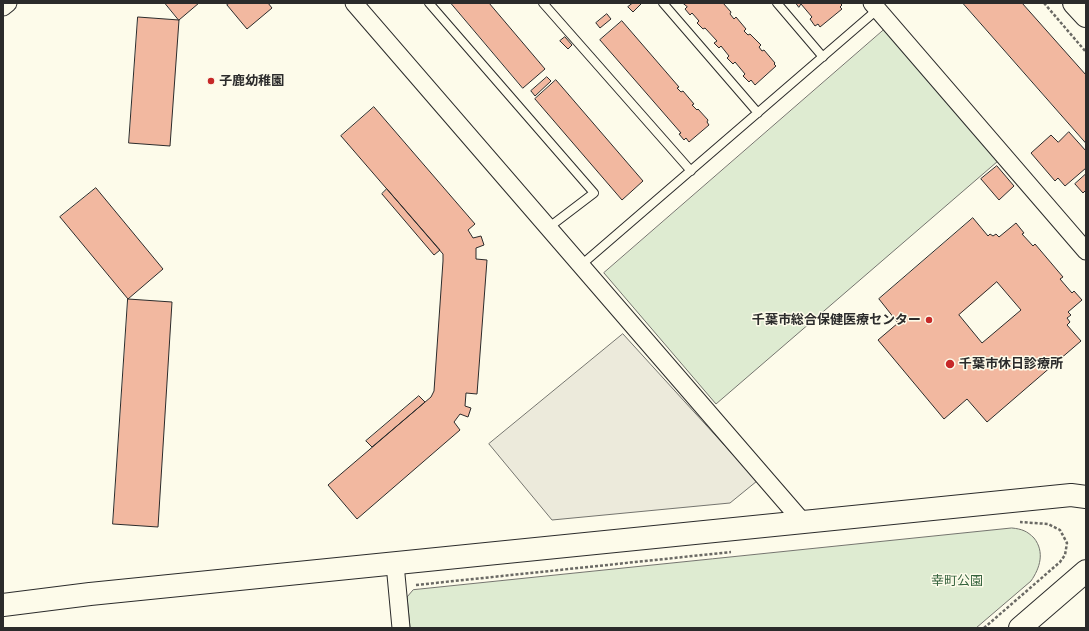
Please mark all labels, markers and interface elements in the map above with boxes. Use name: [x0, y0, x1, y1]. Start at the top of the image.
place label: 子鹿幼稚園: [219, 73, 284, 89]
marker: 子鹿幼稚園: [206, 76, 216, 86]
place label: 千葉市総合保健医療センター: [752, 312, 921, 328]
marker: 千葉市総合保健医療センター: [924, 315, 934, 325]
place label: 千葉市休日診療所: [959, 356, 1063, 372]
marker: 千葉市休日診療所: [944, 358, 956, 370]
park label: 幸町公園: [931, 573, 983, 589]

